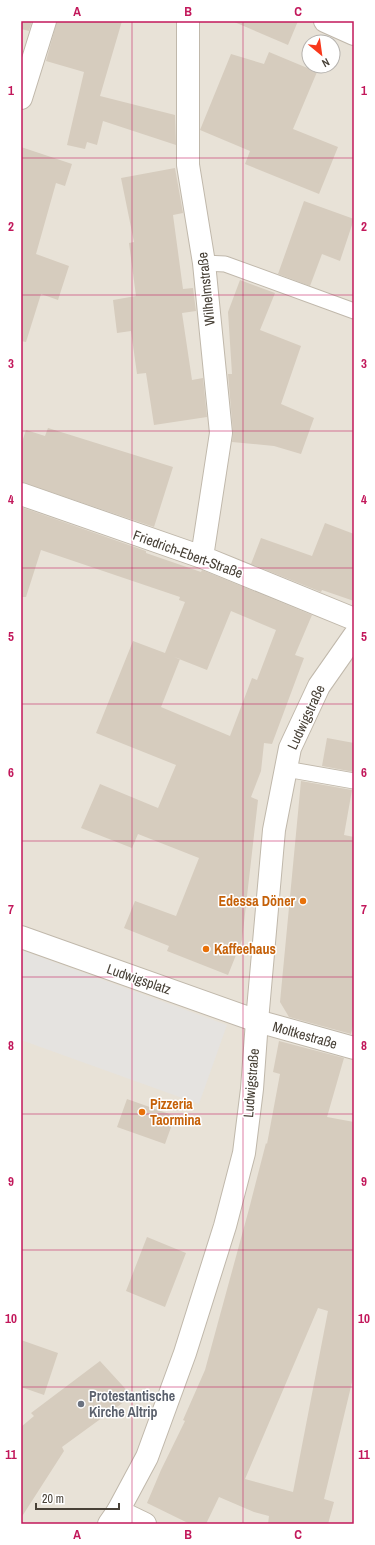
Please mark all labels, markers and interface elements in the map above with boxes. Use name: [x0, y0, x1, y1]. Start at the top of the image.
text: A: [73, 3, 81, 20]
text: B: [184, 3, 192, 20]
text: C: [294, 3, 302, 20]
north arrow: [301, 34, 341, 74]
text: N: [320, 55, 332, 70]
text: 1: [8, 82, 14, 99]
text: 1: [361, 82, 367, 99]
text: 2: [8, 218, 14, 235]
text: 2: [361, 218, 367, 235]
street label: Wilhelmstraße: [193, 251, 219, 327]
text: 3: [8, 355, 14, 372]
text: 3: [361, 355, 367, 372]
text: 4: [8, 491, 14, 508]
text: 4: [361, 491, 367, 508]
street label: Friedrich-Ebert-Straße: [131, 526, 245, 582]
text: 5: [8, 628, 14, 645]
text: 5: [361, 628, 367, 645]
street label: Ludwigstraße: [283, 682, 329, 752]
text: 6: [8, 764, 14, 781]
text: 6: [361, 764, 367, 781]
place label: Edessa Döner: [218, 892, 296, 910]
marker: Edessa Döner: [298, 896, 308, 906]
text: 7: [8, 901, 14, 918]
text: 7: [361, 901, 367, 918]
place label: Kaffeehaus: [214, 940, 276, 958]
marker: Kaffeehaus: [201, 944, 211, 954]
street label: Ludwigsplatz: [104, 960, 174, 998]
street label: Moltkestraße: [271, 1017, 339, 1053]
text: 8: [8, 1037, 14, 1054]
text: 8: [361, 1037, 367, 1054]
street label: Ludwigstraße: [239, 1048, 263, 1118]
place label: Pizzeria Taormina: [150, 1095, 201, 1129]
marker: Pizzeria Taormina: [137, 1107, 147, 1117]
text: 9: [8, 1173, 14, 1190]
text: 9: [361, 1173, 367, 1190]
text: 10: [5, 1310, 17, 1327]
text: 10: [358, 1310, 370, 1327]
place label: Protestantische Kirche Altrip: [89, 1387, 175, 1421]
marker: Protestantische Kirche Altrip: [76, 1399, 86, 1409]
text: 11: [5, 1446, 17, 1463]
text: 11: [358, 1446, 370, 1463]
scale bar: [36, 1485, 119, 1511]
text: 20 m: [42, 1491, 64, 1507]
text: A: [73, 1526, 81, 1543]
text: B: [184, 1526, 192, 1543]
text: C: [294, 1526, 302, 1543]

